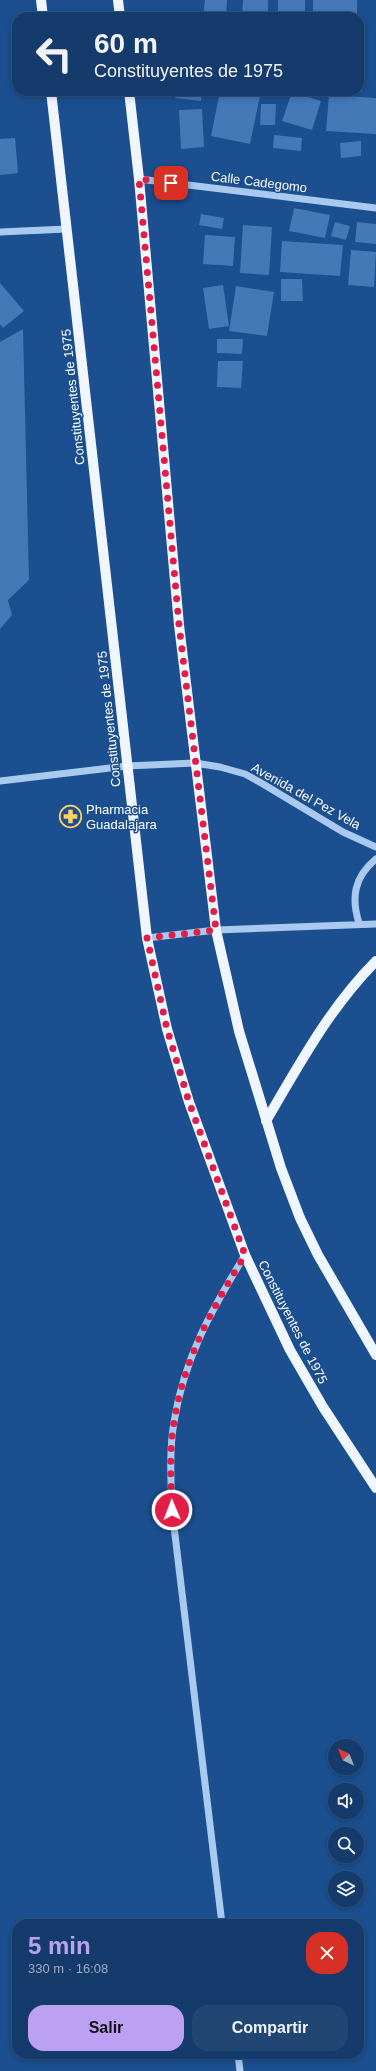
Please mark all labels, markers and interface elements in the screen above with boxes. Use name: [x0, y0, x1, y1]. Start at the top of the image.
icon: left: [28, 28, 80, 80]
text: 60 m: [94, 28, 158, 59]
text: Constituyentes de 1975: [94, 61, 283, 81]
pin: [154, 166, 188, 200]
street label: Calle Cadegomo: [210, 169, 308, 195]
icon: arrive: [160, 172, 182, 194]
street label: Constituyentes de 1975: [58, 328, 88, 466]
street label: Constituyentes de 1975: [94, 650, 124, 788]
street label: Avenida del Pez Vela: [249, 760, 364, 833]
place label: Pharmacia Guadalajara: [86, 802, 158, 832]
pharmacy icon: Pharmacia Guadalajara: [57, 803, 83, 829]
street label: Constituyentes de 1975: [255, 1258, 331, 1386]
position arrow: [151, 1489, 193, 1531]
north arrow: [328, 1739, 364, 1775]
map controls: [328, 1739, 364, 1907]
button: sound: [328, 1783, 364, 1819]
button: search: [328, 1827, 364, 1863]
button: layers: [328, 1871, 364, 1907]
text: 5 min: [28, 1932, 91, 1959]
button: close: [306, 1932, 348, 1974]
text: 330 m · 16:08: [28, 1961, 108, 1976]
button: Salir: [28, 2005, 184, 2051]
button: Compartir: [192, 2005, 348, 2051]

